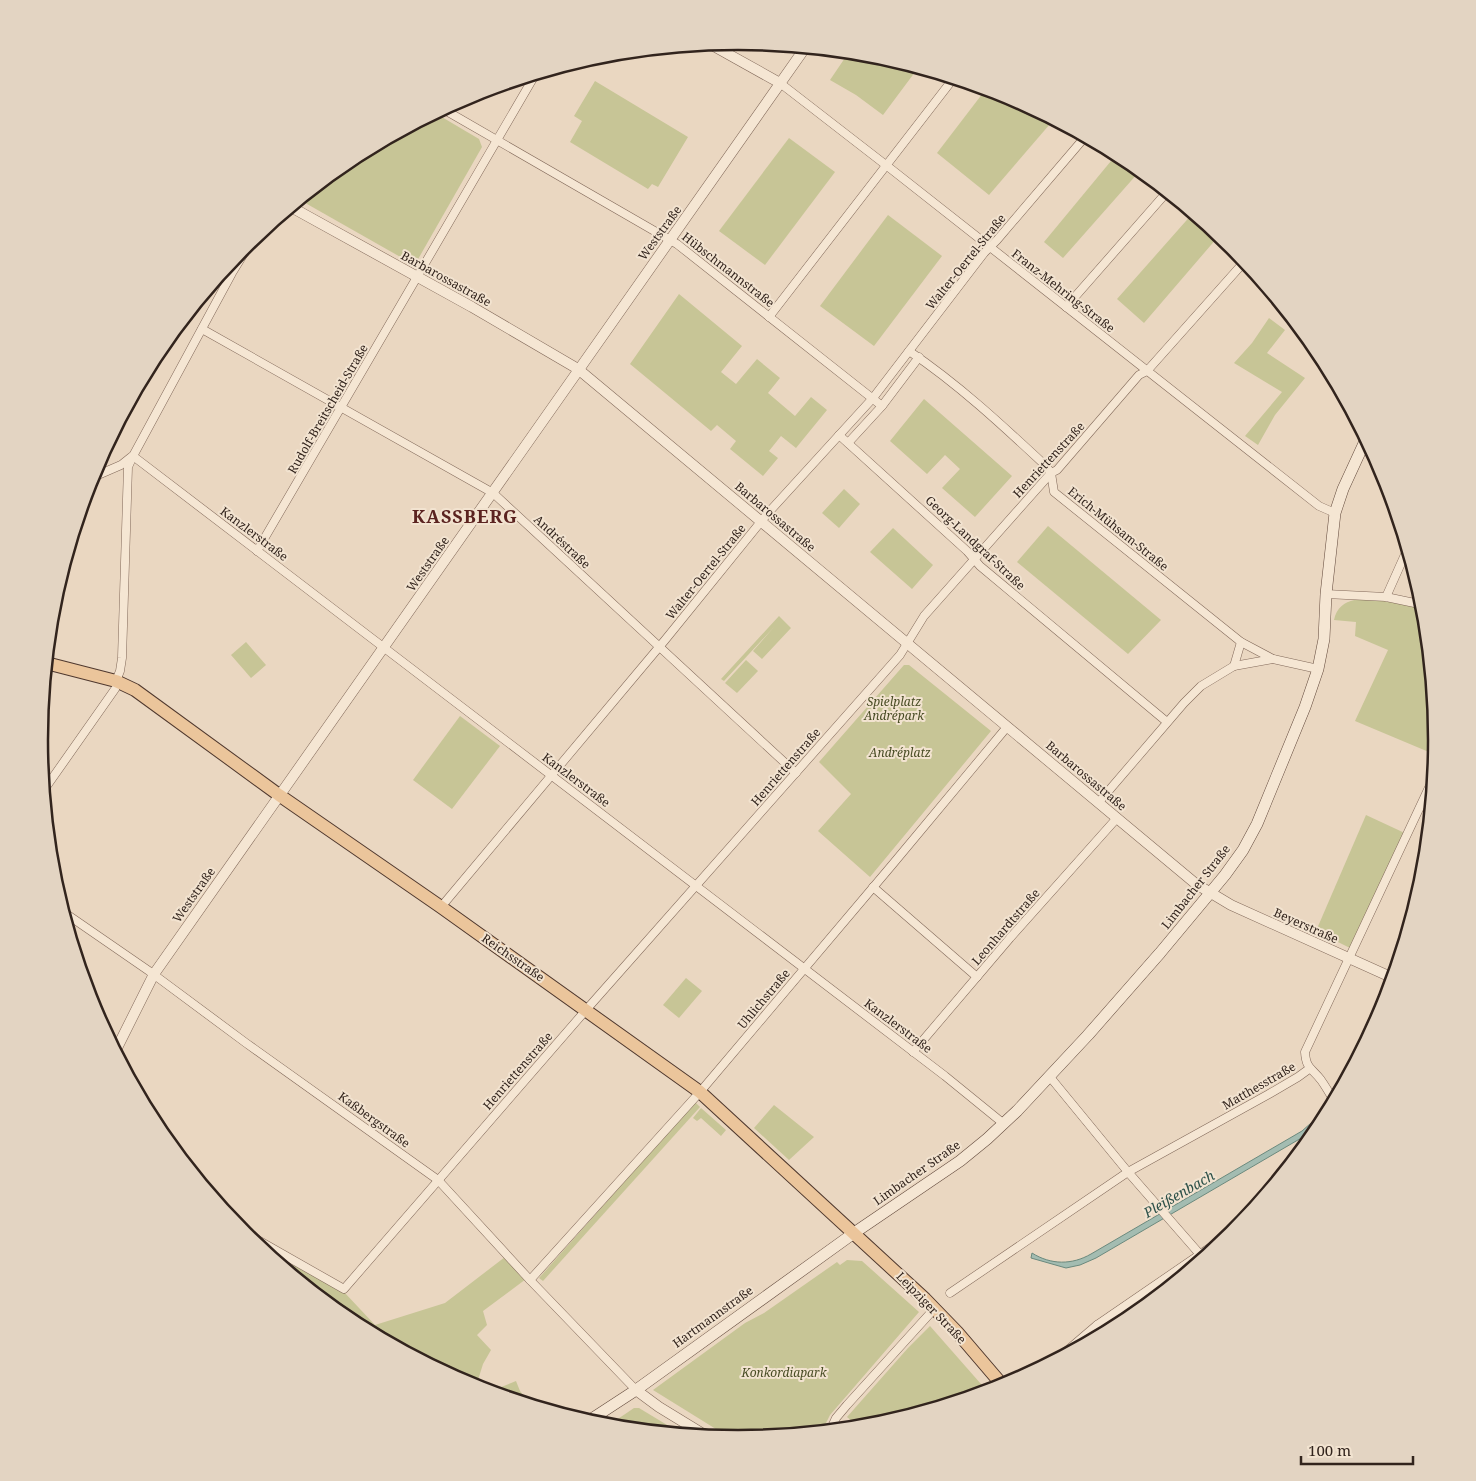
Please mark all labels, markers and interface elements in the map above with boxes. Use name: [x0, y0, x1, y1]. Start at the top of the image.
street label: Weststraße: [634, 202, 685, 264]
street label: Walter-Oertel-Straße: [922, 210, 1009, 313]
street label: Hübschmannstraße: [679, 228, 778, 311]
street label: Franz-Mehring-Straße: [1008, 245, 1118, 336]
street label: Barbarossastraße: [398, 247, 494, 310]
street label: Rudolf-Breitscheid-Straße: [283, 341, 372, 477]
street label: Henriettenstraße: [1009, 418, 1088, 501]
street label: Barbarossastraße: [731, 478, 819, 555]
street label: Erich-Mühsam-Straße: [1064, 483, 1172, 575]
street label: Georg-Landgraf-Straße: [922, 492, 1029, 594]
street label: Kanzlerstraße: [217, 502, 292, 565]
district label: KASSBERG: [412, 504, 518, 528]
street label: Andréstraße: [530, 511, 594, 572]
street label: Walter-Oertel-Straße: [662, 520, 749, 623]
street label: Weststraße: [402, 533, 453, 595]
park label: Spielplatz Andrépark: [863, 693, 925, 724]
street label: Henriettenstraße: [747, 724, 824, 809]
street label: Barbarossastraße: [1042, 737, 1130, 814]
park label: Andréplatz: [868, 744, 931, 761]
street label: Kanzlerstraße: [539, 748, 614, 811]
street label: Limbacher Straße: [1157, 841, 1234, 932]
street label: Weststraße: [168, 864, 219, 926]
street label: Leonhardtstraße: [968, 885, 1044, 969]
street label: Beyerstraße: [1271, 904, 1341, 947]
street label: Reichsstraße: [478, 930, 548, 986]
street label: Uhlichstraße: [734, 965, 794, 1032]
street label: Kanzlerstraße: [861, 994, 936, 1057]
street label: Henriettenstraße: [479, 1028, 556, 1113]
street label: Matthesstraße: [1219, 1058, 1298, 1113]
street label: Kaßbergstraße: [335, 1088, 414, 1151]
street label: Limbacher Straße: [870, 1136, 964, 1209]
water label: Pleißenbach: [1139, 1165, 1218, 1222]
street label: Leipziger Straße: [893, 1268, 970, 1347]
street label: Hartmannstraße: [669, 1282, 756, 1352]
park label: Konkordiapark: [741, 1364, 828, 1381]
scale bar: [1301, 1434, 1414, 1466]
text: 100 m: [1308, 1440, 1351, 1460]

